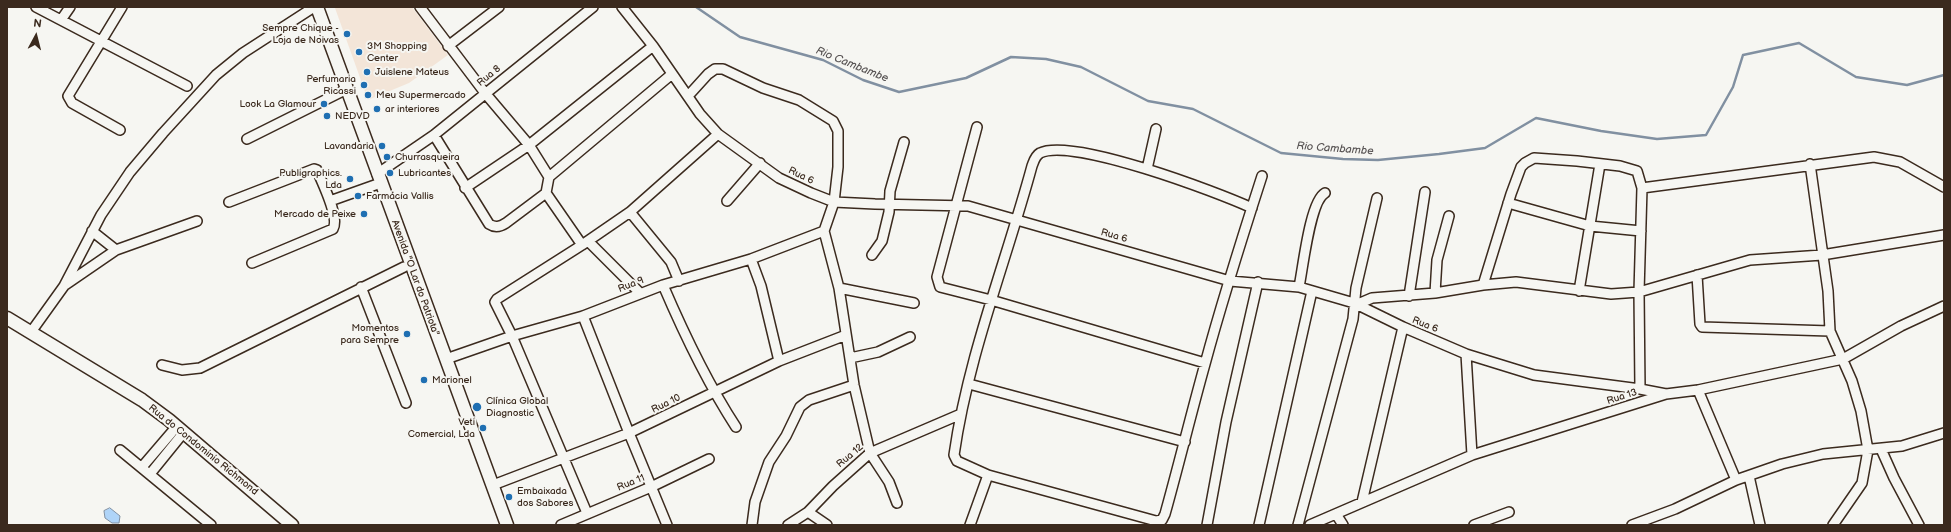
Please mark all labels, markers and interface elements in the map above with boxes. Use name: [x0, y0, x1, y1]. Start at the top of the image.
north arrow: [16, 16, 56, 56]
text: N: [33, 17, 42, 31]
place label: Sempre Chique - Loja de Noivas: [262, 22, 339, 46]
marker: Sempre Chique - Loja de Noivas: [342, 29, 352, 39]
place label: 3M Shopping Center: [367, 40, 427, 64]
water label: Rio Cambambe: [814, 44, 890, 86]
marker: 3M Shopping Center: [354, 47, 364, 57]
street label: Rua 8: [475, 63, 503, 89]
place label: Juislene Mateus: [375, 66, 449, 78]
marker: Juislene Mateus: [362, 67, 372, 77]
place label: Perfumaria Ricassi: [307, 73, 356, 96]
marker: Perfumaria Ricassi: [359, 80, 369, 90]
place label: Meu Supermercado: [376, 89, 466, 101]
marker: Meu Supermercado: [363, 90, 373, 100]
place label: Look La Glamour: [239, 98, 316, 110]
marker: Look La Glamour: [319, 99, 329, 109]
place label: ar interiores: [385, 103, 440, 115]
marker: ar interiores: [372, 104, 382, 114]
place label: NEDVD: [335, 110, 370, 122]
marker: NEDVD: [322, 111, 332, 121]
place label: Lavandaria: [324, 140, 374, 152]
water label: Rio Cambambe: [1296, 140, 1374, 158]
marker: Lavandaria: [377, 141, 387, 151]
place label: Churrasqueira: [395, 151, 460, 163]
marker: Churrasqueira: [382, 152, 392, 162]
street label: Rua 6: [786, 165, 816, 187]
place label: Publigraphics. Lda: [279, 167, 342, 190]
place label: Lubricantes: [398, 167, 451, 179]
marker: Lubricantes: [385, 168, 395, 178]
marker: Publigraphics. Lda: [345, 174, 355, 184]
place label: Farmácia Vallis: [366, 190, 434, 202]
marker: Farmácia Vallis: [353, 191, 363, 201]
place label: Mercado de Peixe: [274, 208, 356, 220]
marker: Mercado de Peixe: [359, 209, 369, 219]
street label: Avenida "O Lar do Patriota": [388, 218, 442, 338]
street label: Rua 6: [1099, 226, 1129, 246]
street label: Rua 9: [616, 275, 646, 295]
street label: Rua 6: [1410, 314, 1440, 336]
place label: Momentos para Sempre: [340, 322, 399, 346]
marker: Momentos para Sempre: [402, 329, 412, 339]
place label: Marionel: [432, 374, 472, 386]
marker: Marionel: [419, 375, 429, 385]
street label: Rua 13: [1605, 386, 1639, 408]
street label: Rua 10: [650, 392, 682, 416]
place label: Clínica Global Diagnostic: [486, 395, 548, 418]
marker: Clínica Global Diagnostic: [471, 401, 483, 413]
street label: Rua do Condominio Richmond: [146, 402, 260, 498]
place label: Veti Comercial, Lda: [408, 416, 475, 440]
marker: Veti Comercial, Lda: [478, 423, 488, 433]
street label: Rua 12: [834, 442, 866, 470]
street label: Rua 11: [615, 472, 647, 494]
place label: Embaixada dos Sabores: [517, 485, 573, 508]
marker: Embaixada dos Sabores: [504, 492, 514, 502]

